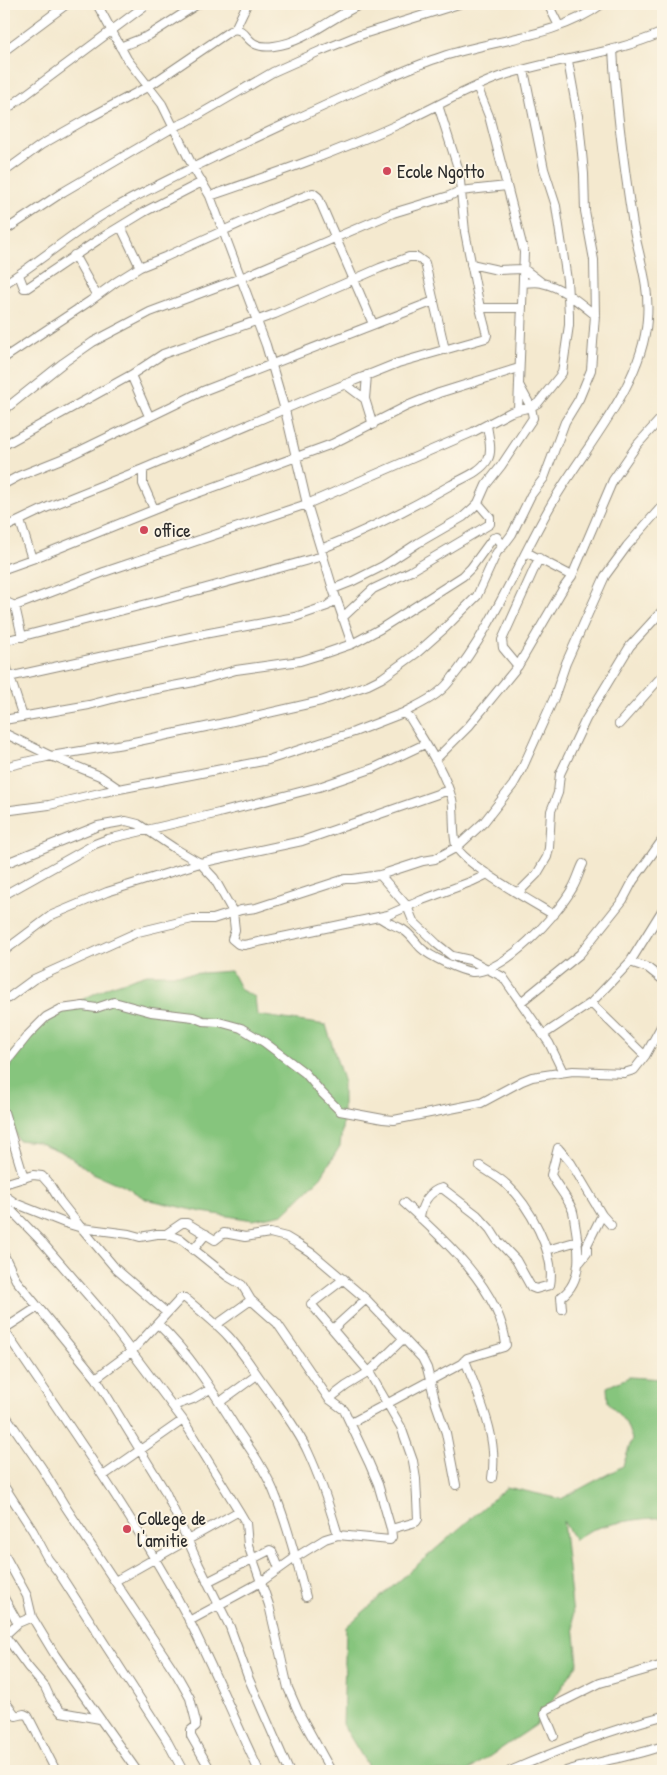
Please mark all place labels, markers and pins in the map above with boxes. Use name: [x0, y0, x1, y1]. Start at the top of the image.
place label: Ecole Ngotto: [397, 158, 485, 184]
marker: Ecole Ngotto: [381, 165, 393, 177]
place label: office: [154, 517, 191, 543]
marker: office: [138, 524, 150, 536]
place label: College de l'amitie: [137, 1505, 207, 1553]
marker: College de l'amitie: [121, 1523, 133, 1535]

